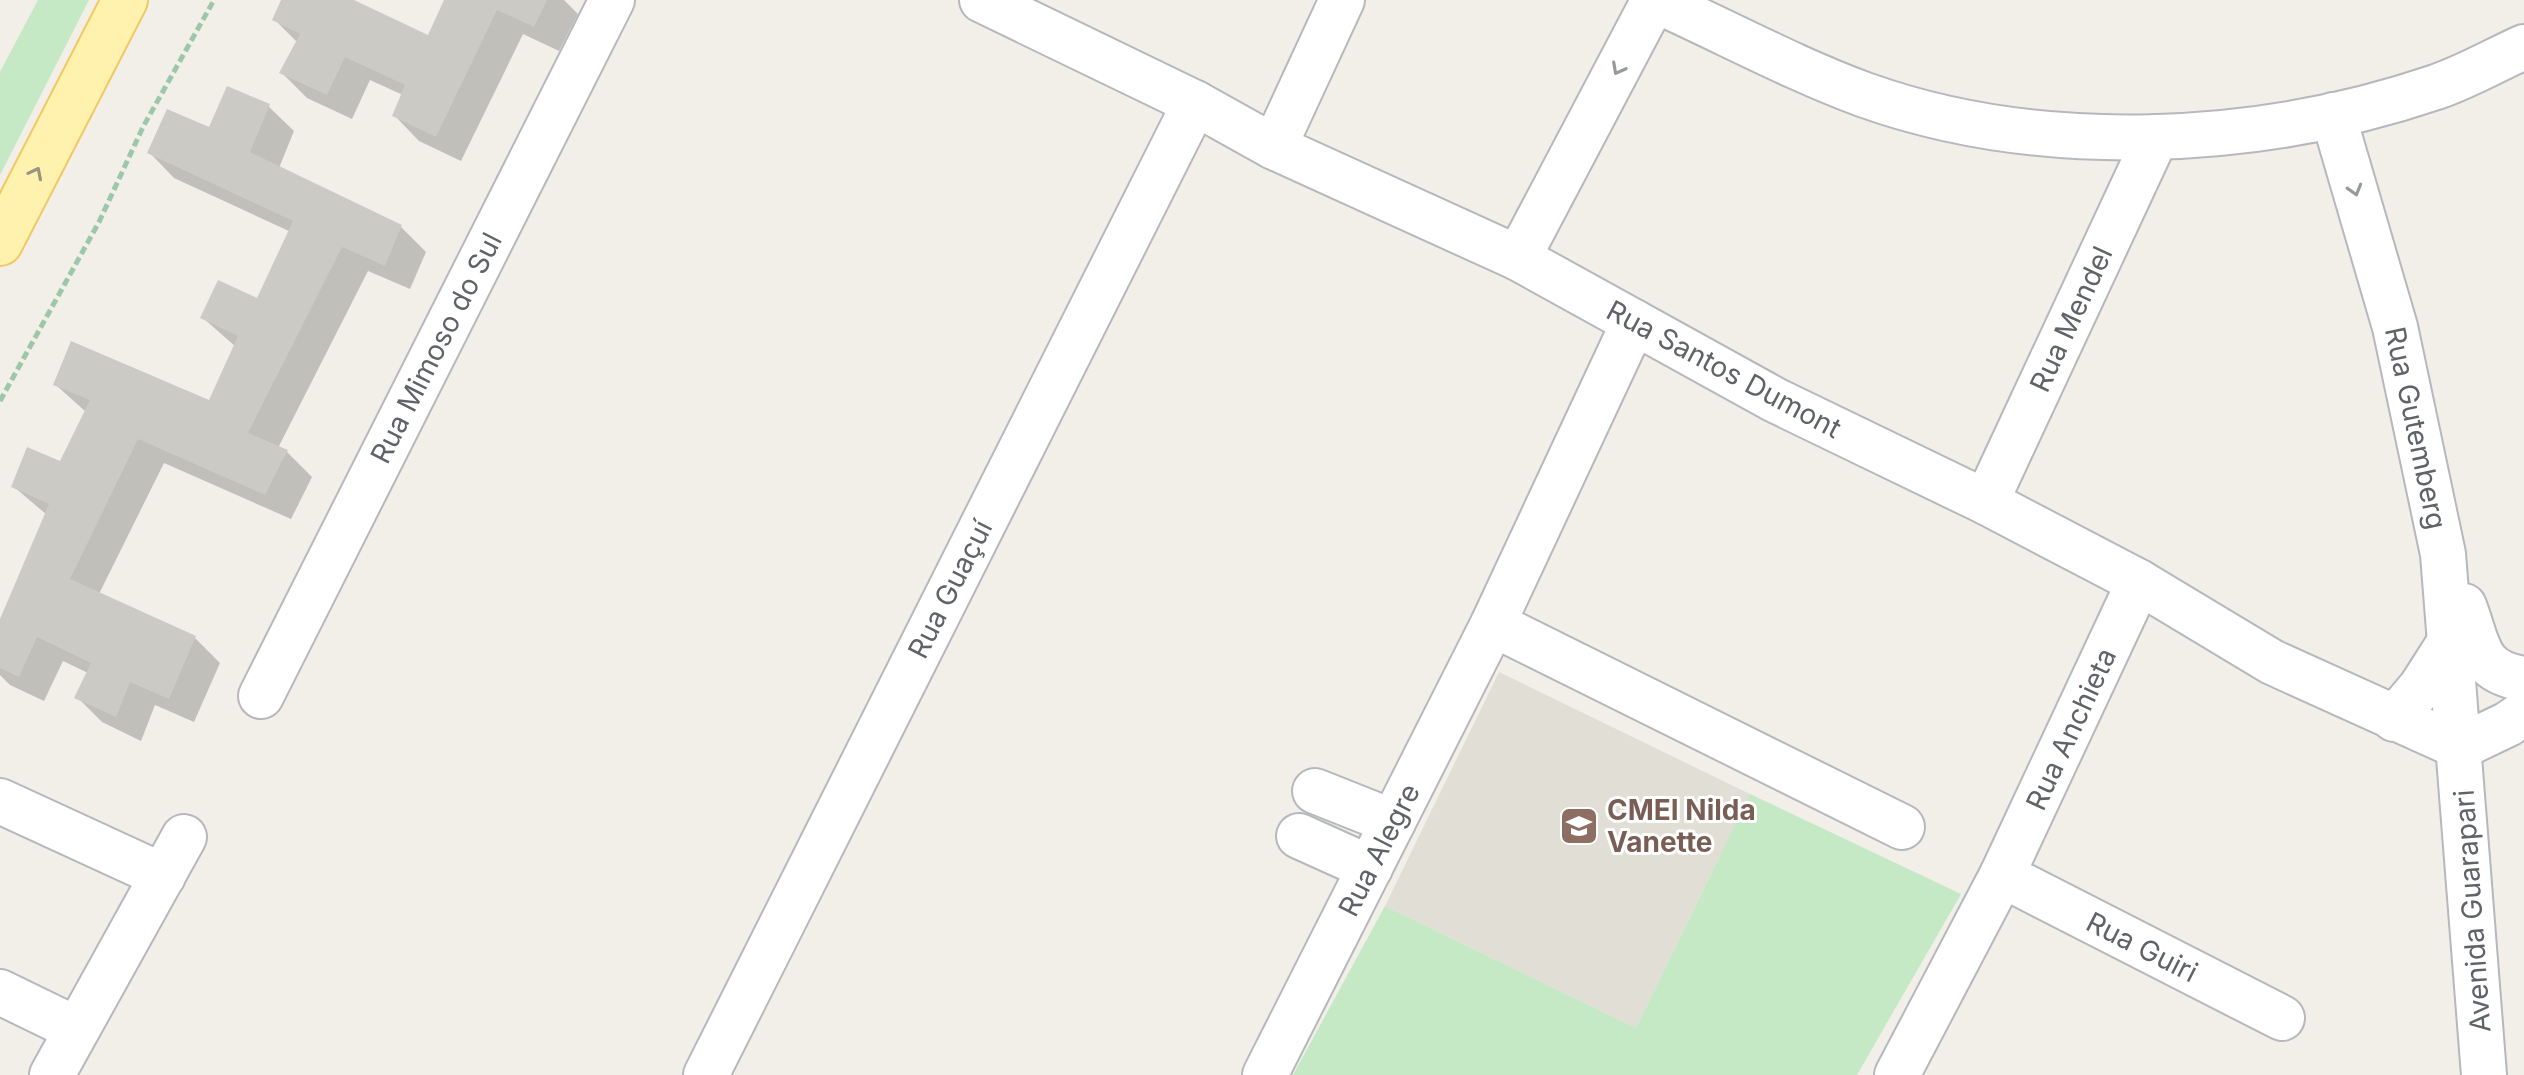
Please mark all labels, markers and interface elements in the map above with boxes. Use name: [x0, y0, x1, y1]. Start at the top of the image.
one-way arrow: [1613, 61, 1628, 75]
one-way arrow: [26, 167, 41, 182]
one-way arrow: [2346, 183, 2362, 196]
street label: Rua Mimoso do Sul: [363, 227, 509, 469]
street label: Rua Mendel: [2023, 241, 2119, 397]
street label: Rua Santos Dumont: [1601, 293, 1847, 445]
street label: Rua Gutemberg: [2378, 324, 2454, 532]
street label: Rua Guaçuí: [901, 514, 999, 664]
street label: Rua Anchieta: [2019, 643, 2123, 815]
street label: Rua Alegre: [1331, 778, 1427, 922]
street label: Avenida Guarapari: [2447, 788, 2497, 1034]
place label: CMEI Nilda Vanette: [1607, 793, 1756, 859]
school or university icon: CMEI Nilda Vanette: [1558, 805, 1600, 847]
street label: Rua Guiri: [2081, 905, 2203, 989]

